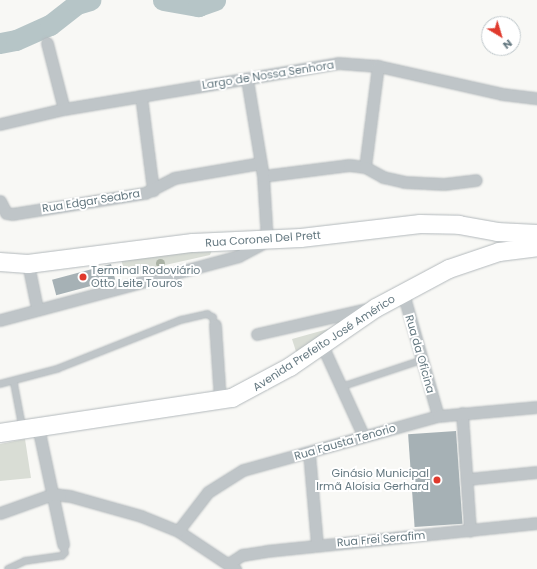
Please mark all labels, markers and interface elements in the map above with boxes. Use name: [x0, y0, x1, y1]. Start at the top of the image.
north arrow: [481, 16, 521, 56]
text: N: [500, 36, 516, 54]
street label: Largo de Nossa Senhora: [201, 58, 335, 92]
street label: Rua Edgar Seabra: [41, 187, 141, 215]
street label: Rua Coronel Del Prett: [205, 228, 321, 250]
place label: Terminal Rodoviário Otto Leite Touros: [91, 264, 200, 290]
marker: Terminal Rodoviário Otto Leite Touros: [78, 272, 88, 282]
street label: Avenida Prefeito José Américo: [250, 292, 398, 394]
street label: Rua da Oficina: [403, 313, 437, 395]
street label: Rua Fausta Tenorio: [293, 421, 397, 463]
place label: Ginásio Municipal Irmã Aloísia Gerhard: [316, 467, 429, 493]
marker: Ginásio Municipal Irmã Aloísia Gerhard: [432, 475, 442, 485]
street label: Rua Frei Serafim: [336, 529, 426, 549]

